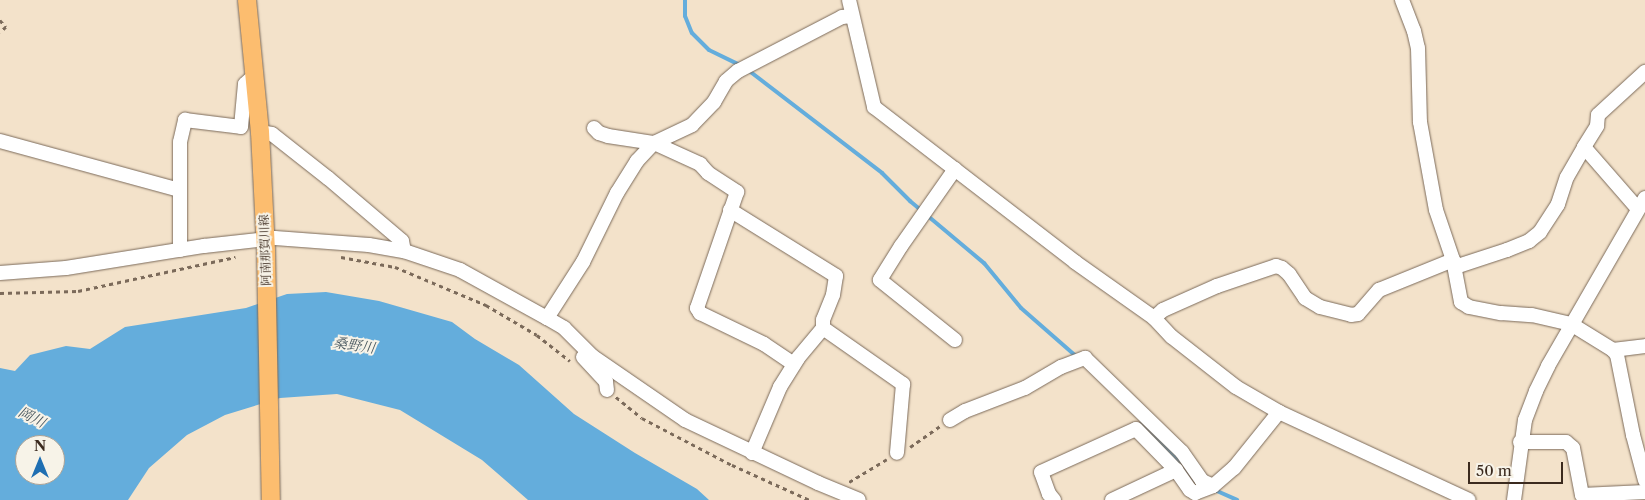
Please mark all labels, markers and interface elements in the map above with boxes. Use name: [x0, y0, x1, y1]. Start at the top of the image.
street label: 阿南那賀川線: [257, 214, 273, 286]
water label: 桑野川: [332, 334, 376, 356]
water label: 岡川: [16, 403, 48, 431]
north arrow: [15, 435, 65, 485]
text: N: [34, 437, 46, 455]
scale bar: [1470, 452, 1565, 484]
text: 50 m: [1476, 461, 1512, 480]

